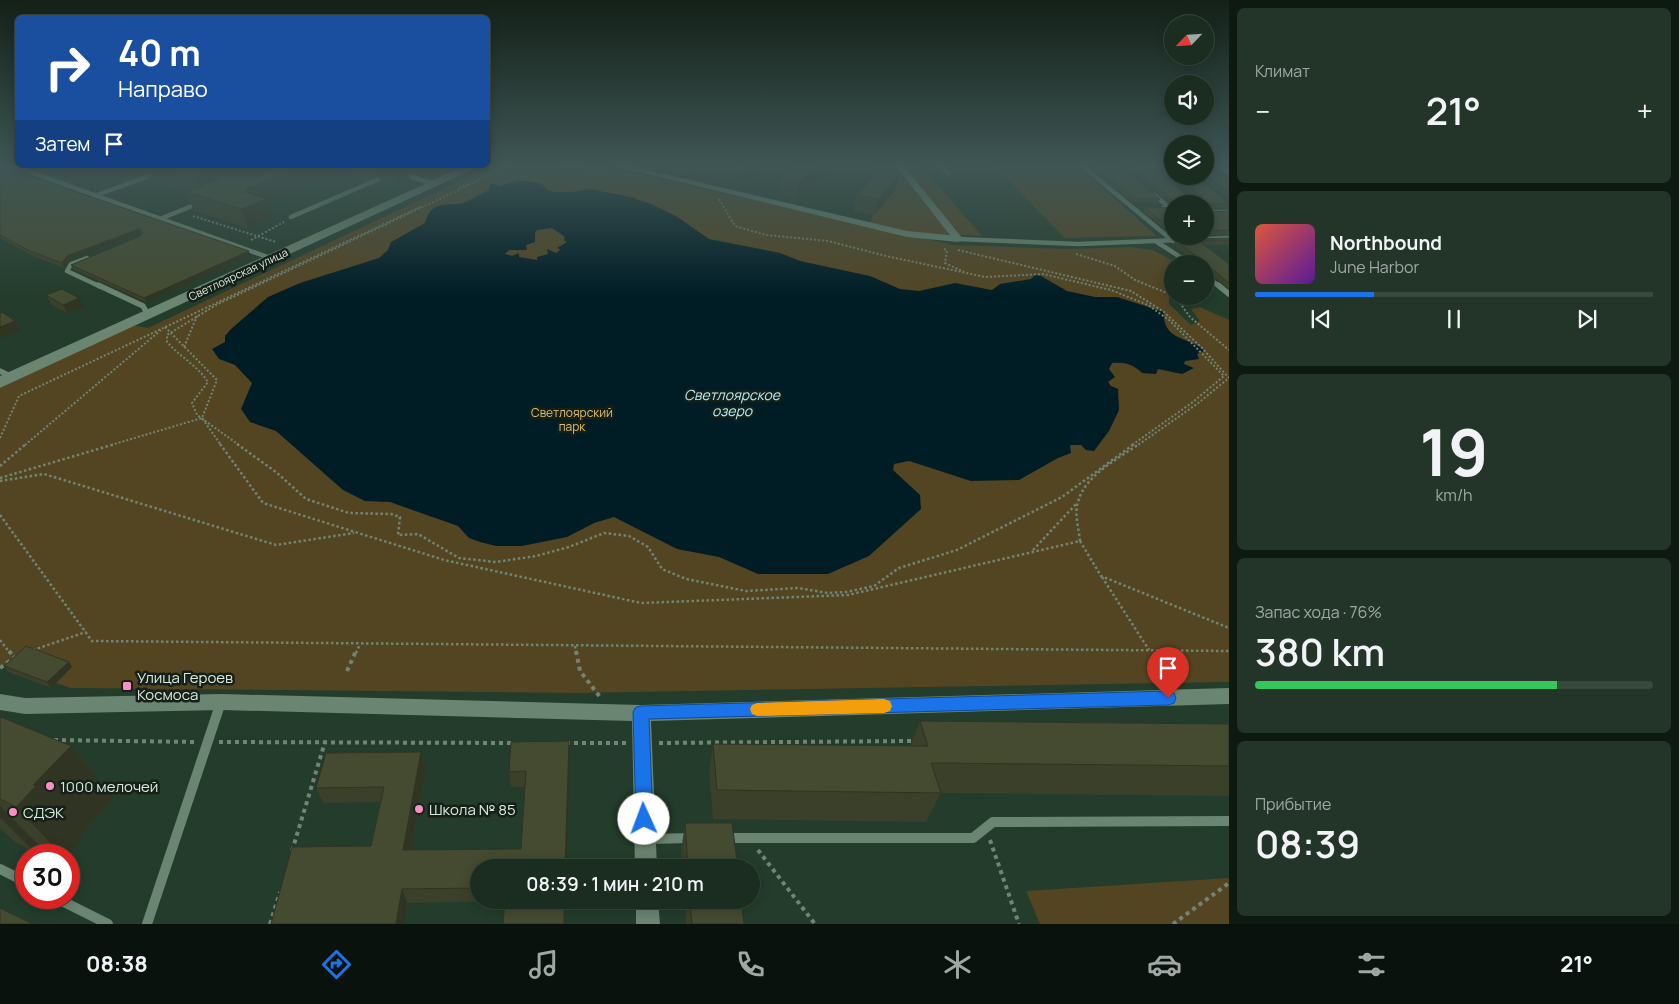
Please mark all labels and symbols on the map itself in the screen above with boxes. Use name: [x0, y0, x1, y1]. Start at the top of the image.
north arrow: [1164, 15, 1214, 65]
street label: Светлоярская улица: [186, 244, 290, 304]
water label: Светлоярское озеро: [684, 385, 781, 420]
park label: Светлоярский парк: [531, 404, 613, 435]
pin: [1147, 647, 1189, 698]
place label: Улица Героев Космоса: [137, 667, 233, 705]
marker: Улица Героев Космоса: [121, 680, 133, 692]
place label: 1000 мелочей: [60, 776, 158, 797]
marker: 1000 мелочей: [44, 780, 56, 792]
position arrow: [617, 792, 669, 844]
place label: Школа № 85: [429, 799, 516, 820]
place label: СДЭК: [23, 802, 64, 823]
marker: Школа № 85: [413, 803, 425, 815]
marker: СДЭК: [7, 806, 19, 818]
speed limit sign: 30: [15, 844, 80, 909]

